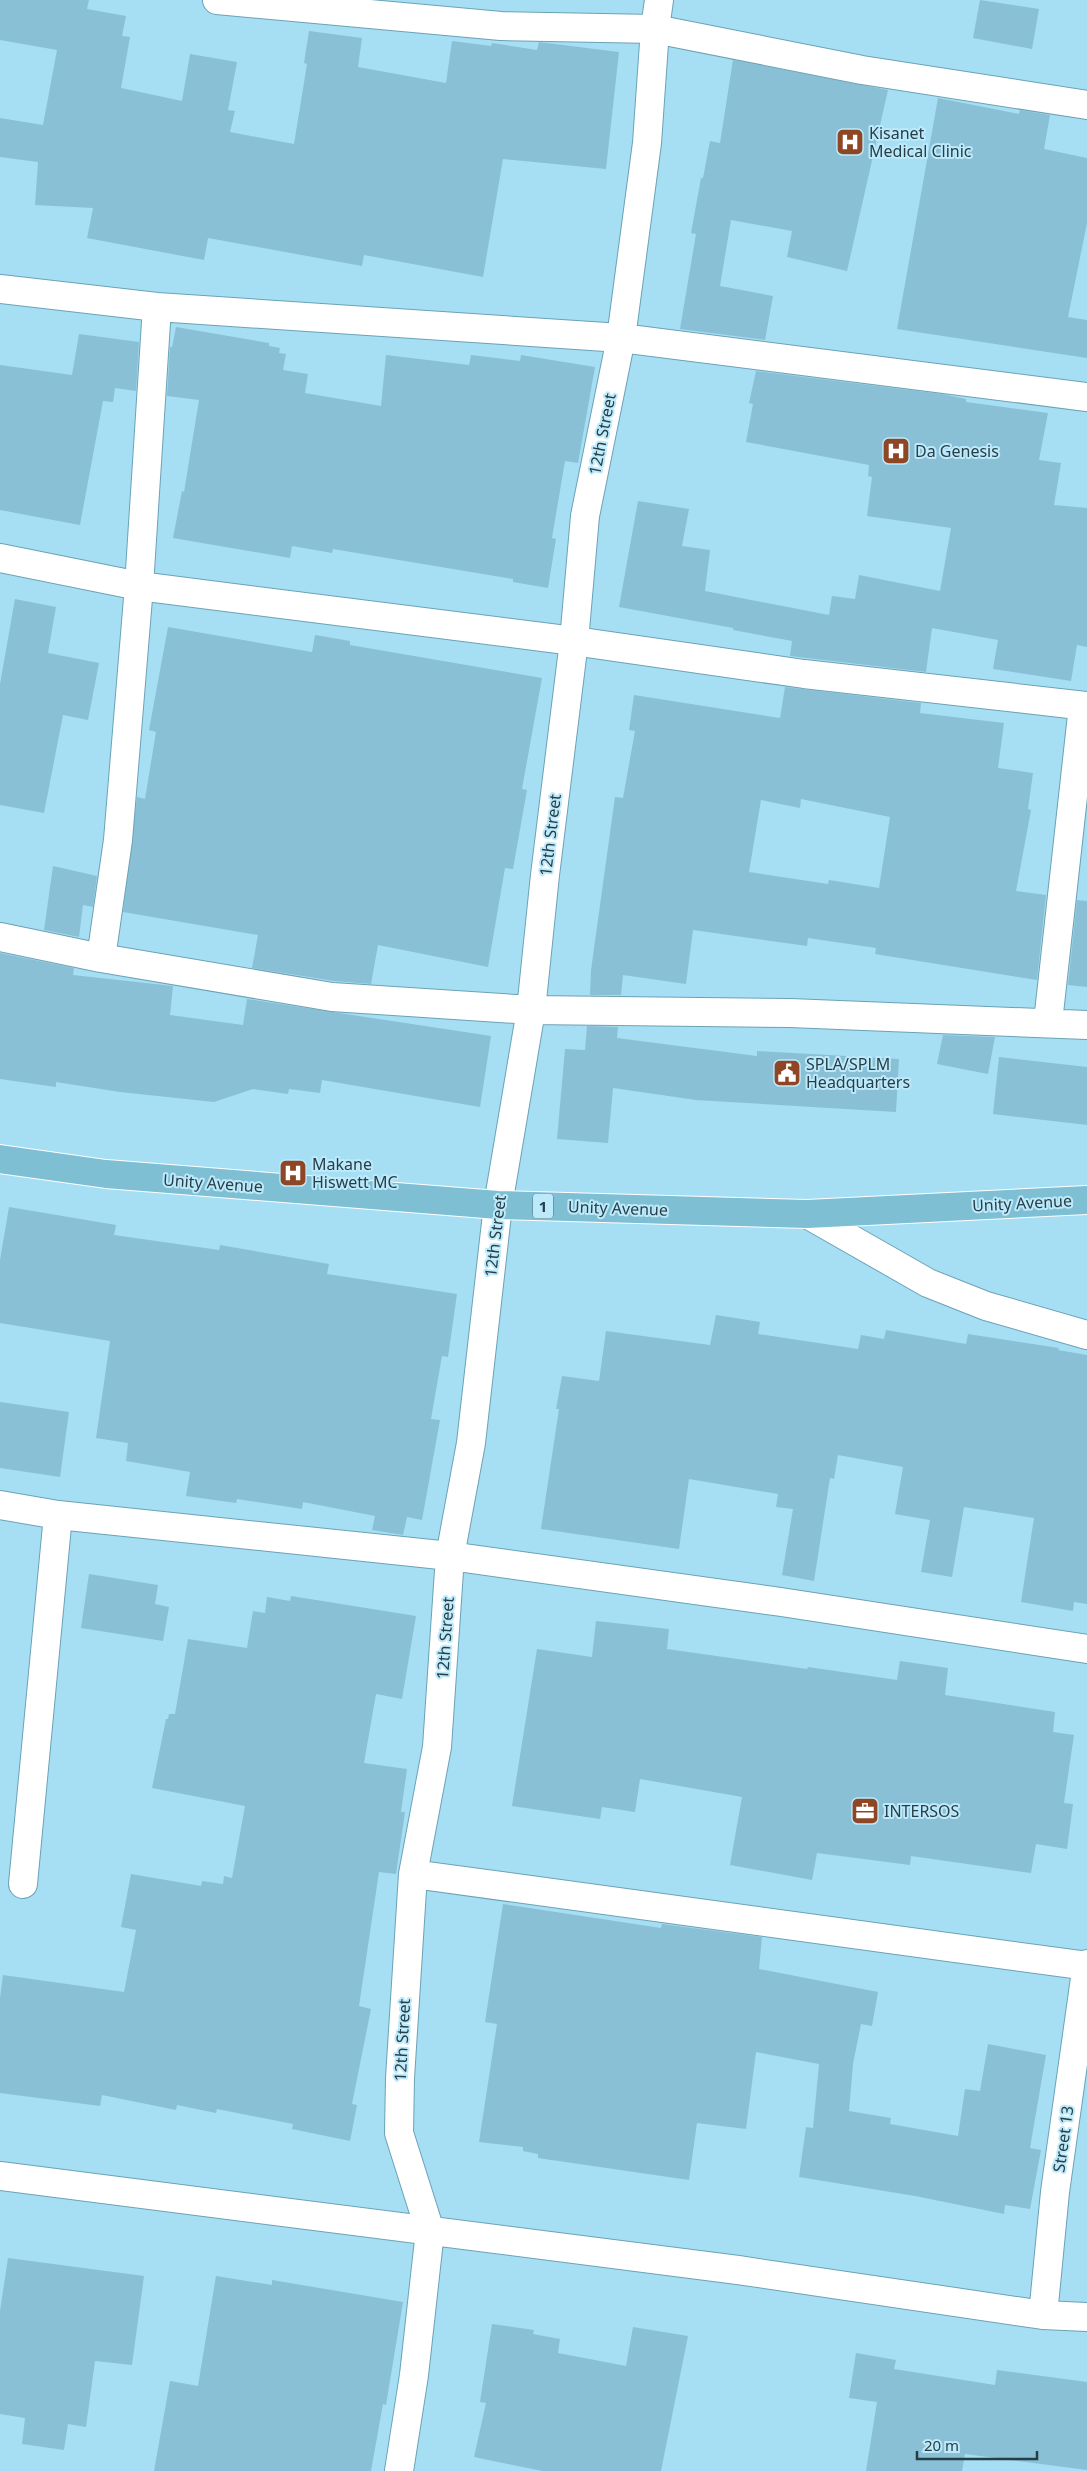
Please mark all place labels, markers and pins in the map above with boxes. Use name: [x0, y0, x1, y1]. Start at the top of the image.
place label: Kisanet Medical Clinic: [869, 122, 972, 162]
hospital icon: Kisanet Medical Clinic: [835, 127, 865, 157]
hospital icon: Da Genesis: [881, 436, 911, 466]
place label: Da Genesis: [915, 440, 999, 462]
place label: SPLA/SPLM Headquarters: [806, 1053, 910, 1093]
public building icon: SPLA/SPLM Headquarters: [772, 1058, 802, 1088]
place label: Makane Hiswett MC: [312, 1153, 398, 1193]
hospital icon: Makane Hiswett MC: [278, 1158, 308, 1188]
office icon: INTERSOS: [850, 1796, 880, 1826]
place label: INTERSOS: [884, 1800, 960, 1822]

